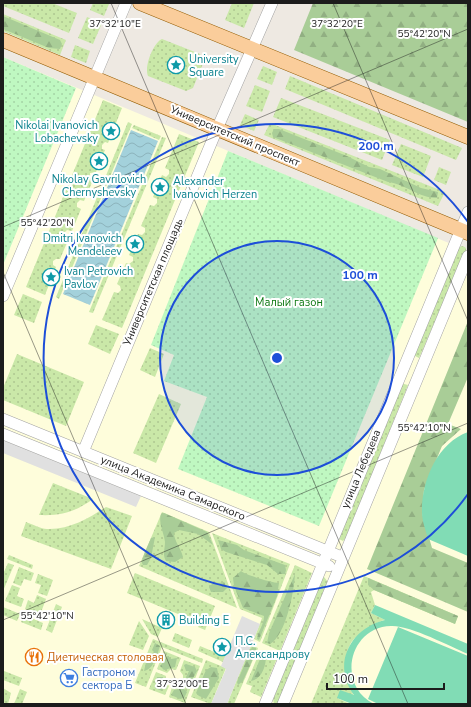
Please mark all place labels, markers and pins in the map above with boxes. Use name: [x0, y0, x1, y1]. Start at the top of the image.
place label: University Square: [189, 52, 239, 80]
place icon: University Square: [166, 55, 186, 75]
place label: Nikolai Ivanovich Lobachevsky: [15, 118, 98, 146]
place icon: Nikolai Ivanovich Lobachevsky: [101, 121, 121, 141]
place icon: Nikolay Gavrilovich Chernyshevsky: [89, 151, 109, 171]
place label: Nikolay Gavrilovich Chernyshevsky: [52, 172, 146, 200]
place label: Alexander Ivanovich Herzen: [173, 174, 257, 202]
place icon: Alexander Ivanovich Herzen: [150, 177, 170, 197]
place label: Dmitri Ivanovich Mendeleev: [43, 231, 122, 259]
place icon: Dmitri Ivanovich Mendeleev: [125, 234, 145, 254]
place label: Ivan Petrovich Pavlov: [64, 264, 133, 292]
place icon: Ivan Petrovich Pavlov: [41, 267, 61, 287]
centre of rings: [270, 351, 284, 365]
building icon: Building E: [156, 610, 176, 630]
place label: Building E: [179, 613, 229, 628]
place label: П.С. Александрову: [235, 634, 310, 662]
place icon: П.С. Александрову: [212, 637, 232, 657]
restaurant icon: Диетическая столовая: [24, 647, 44, 667]
place label: Диетическая столовая: [47, 650, 164, 665]
place label: Гастроном сектора Б: [82, 665, 135, 693]
supermarket icon: Гастроном сектора Б: [59, 668, 79, 688]

